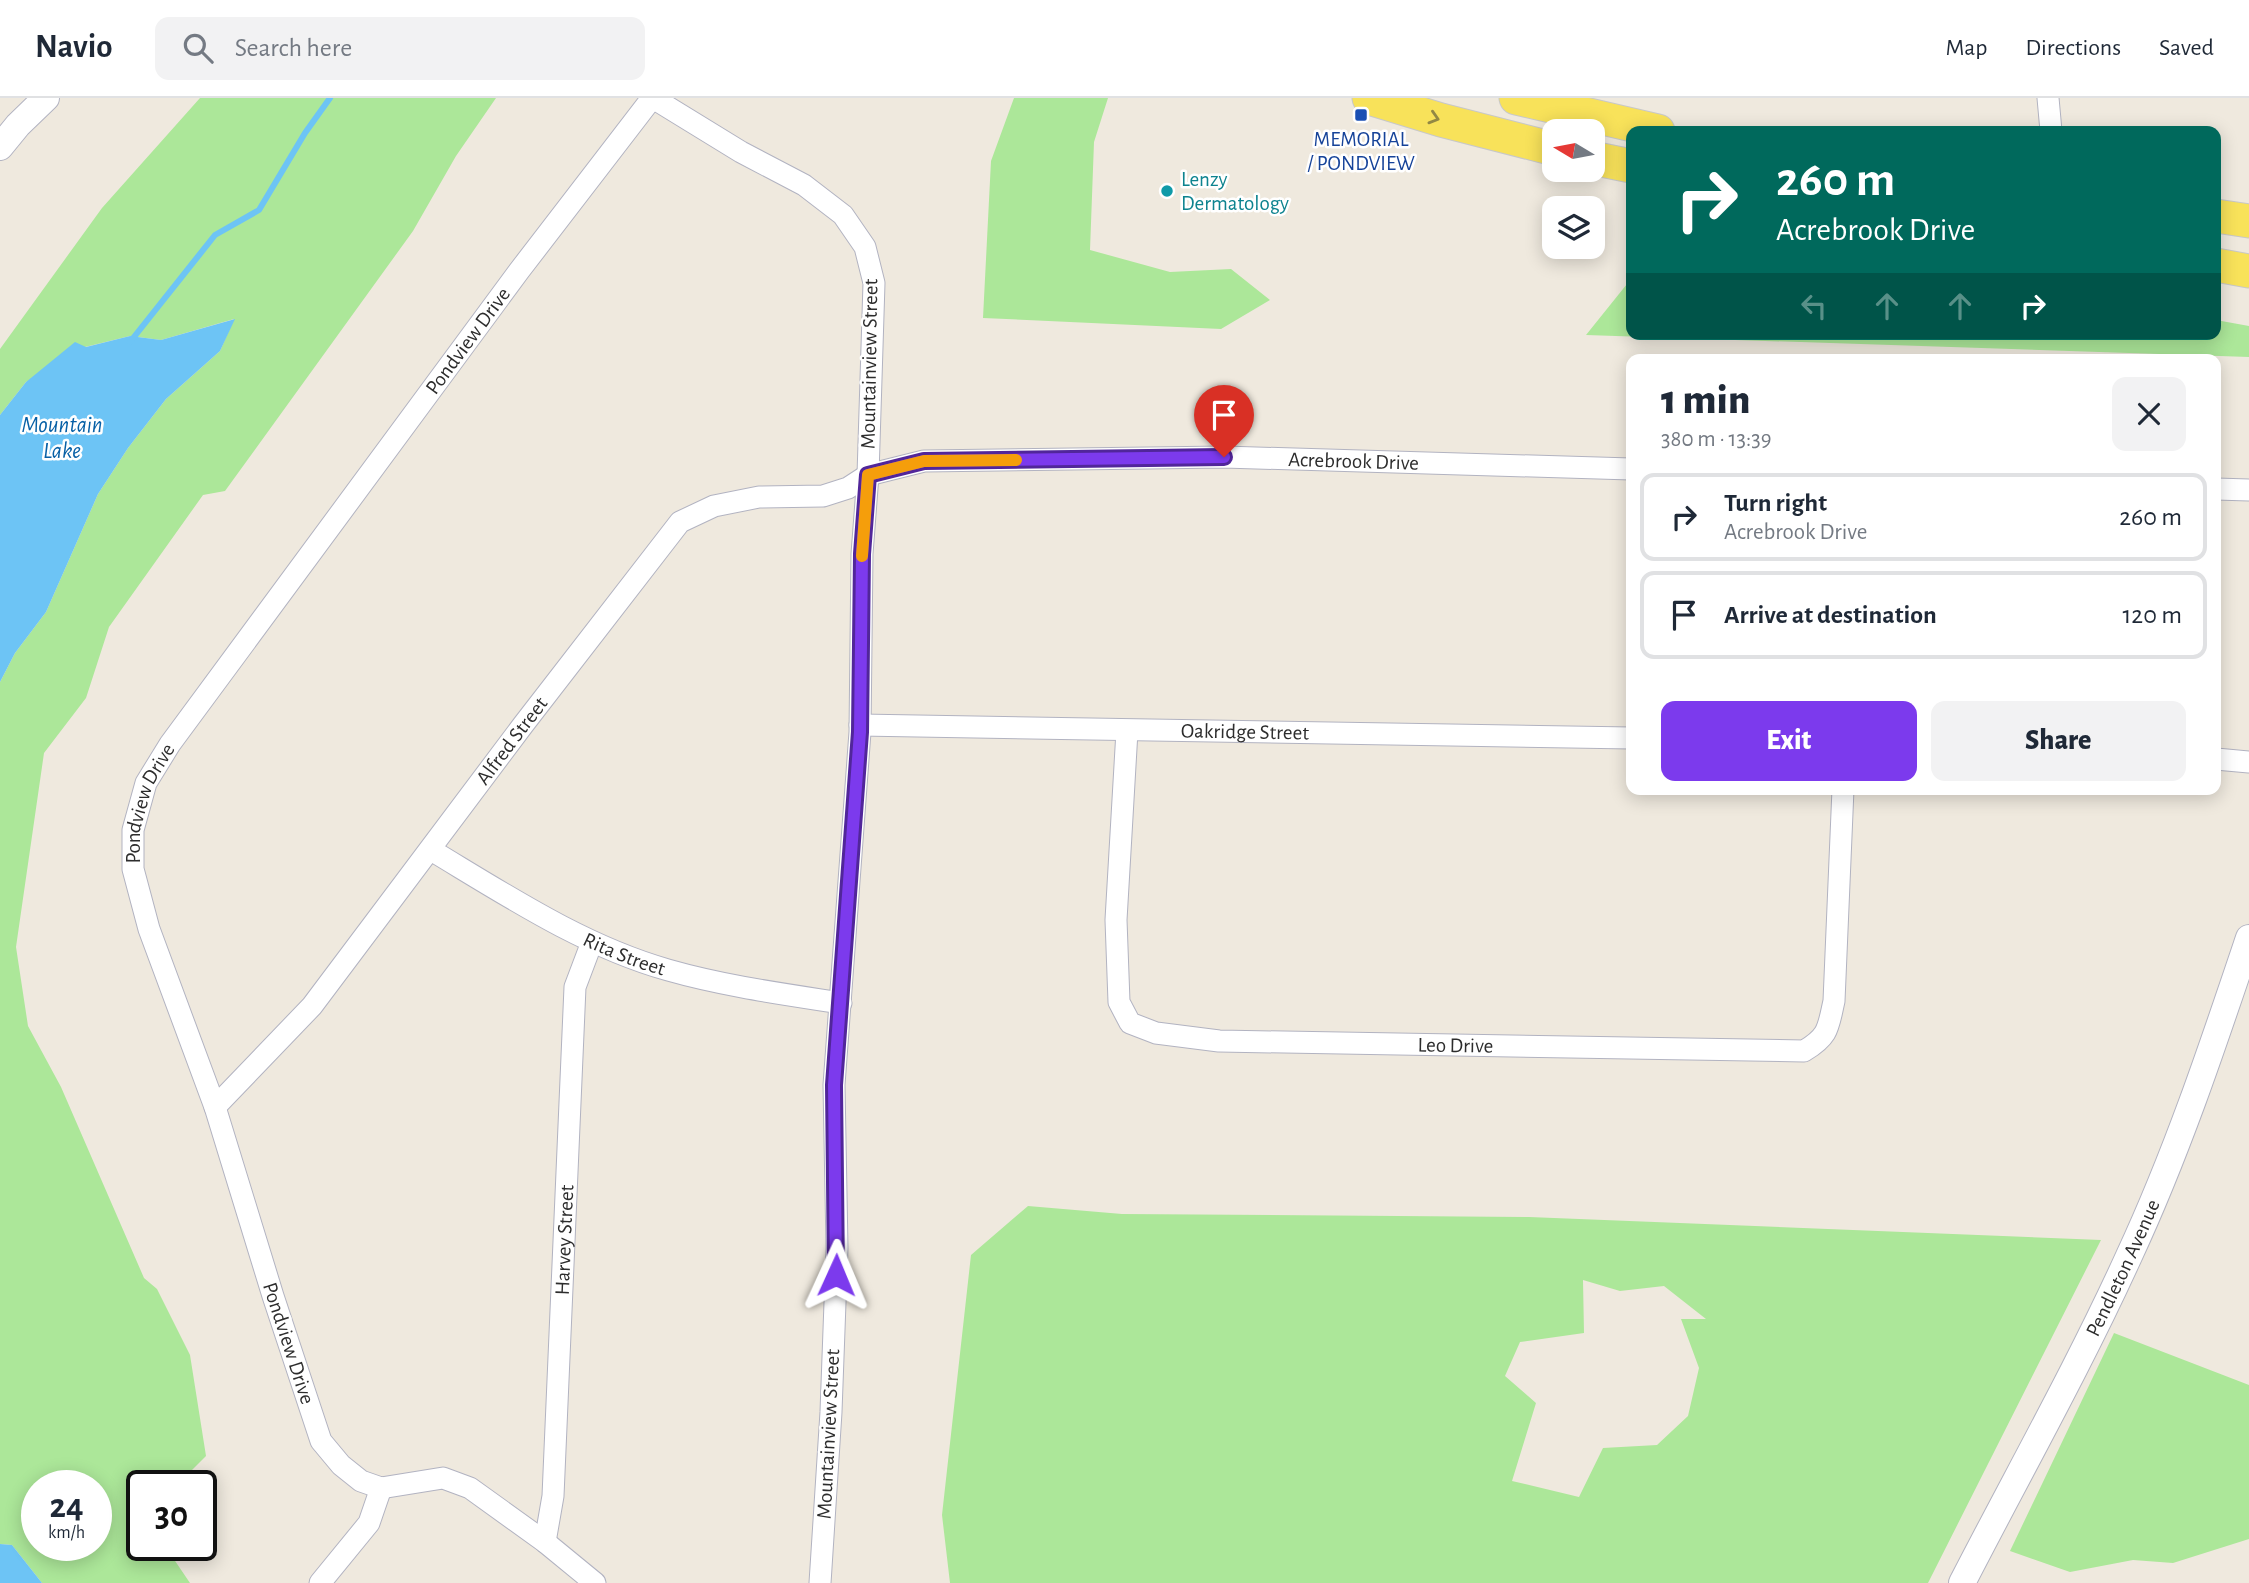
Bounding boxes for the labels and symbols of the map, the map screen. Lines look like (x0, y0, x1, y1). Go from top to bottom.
marker: MEMORIAL / PONDVIEW (1353, 107, 1369, 123)
one-way arrow (1428, 110, 1440, 125)
north arrow (1542, 119, 1605, 182)
place label: MEMORIAL / PONDVIEW (1307, 129, 1415, 174)
place label: Lenzy Dermatology (1181, 169, 1289, 214)
marker: Lenzy Dermatology (1159, 183, 1175, 199)
street label: Mountainview Street (858, 278, 881, 449)
street label: Pondview Drive (422, 284, 514, 398)
pin (1194, 385, 1254, 457)
water label: Mountain Lake (21, 414, 103, 463)
street label: Acrebrook Drive (1288, 449, 1419, 474)
street label: Alfred Street (472, 693, 552, 789)
street label: Oakridge Street (1181, 720, 1310, 744)
street label: Pondview Drive (123, 740, 179, 864)
street label: Rita Street (580, 929, 668, 980)
street label: Leo Drive (1418, 1034, 1494, 1057)
street label: Harvey Street (552, 1184, 577, 1296)
street label: Pendleton Avenue (2082, 1196, 2164, 1340)
position arrow (799, 1238, 873, 1312)
street label: Pondview Drive (259, 1280, 318, 1407)
street label: Mountainview Street (814, 1348, 843, 1520)
speed limit sign: 30 (126, 1470, 217, 1561)

